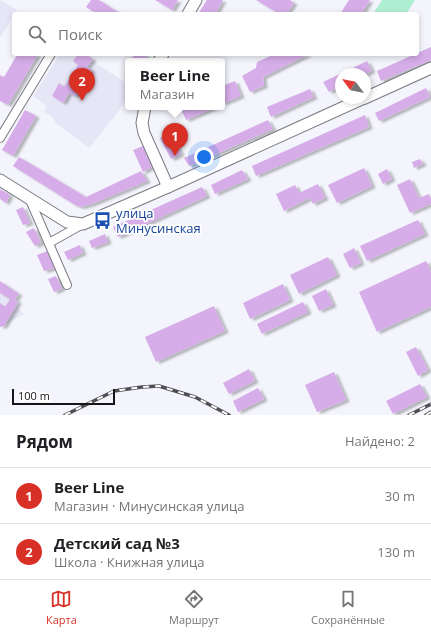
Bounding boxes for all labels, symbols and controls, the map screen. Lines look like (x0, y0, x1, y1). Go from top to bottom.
search box (12, 12, 419, 56)
icon: search (26, 23, 48, 45)
text: Поиск (58, 24, 102, 44)
popup (125, 58, 225, 110)
text: Beer Line (140, 65, 210, 85)
pin: 2 (69, 68, 95, 101)
north arrow (335, 68, 371, 104)
text: Магазин (140, 85, 194, 103)
pin: 1 (162, 123, 188, 156)
your location (194, 147, 214, 167)
place label: улица Минусинская (116, 204, 201, 237)
bus stop icon: улица Минусинская (93, 210, 113, 230)
scale bar (12, 387, 115, 406)
text: 100 m (18, 388, 50, 403)
text: Рядом (16, 430, 73, 453)
text: Найдено: 2 (345, 432, 415, 450)
text: Beer Line (54, 477, 124, 497)
text: 1 (25, 487, 33, 505)
text: 30 m (385, 487, 415, 505)
text: Магазин · Минусинская улица (54, 497, 244, 515)
text: Детский сад №3 (54, 533, 180, 553)
text: 2 (25, 543, 33, 561)
text: 130 m (377, 543, 415, 561)
text: Школа · Книжная улица (54, 553, 204, 571)
tab: Карта (46, 588, 77, 627)
tab: Маршрут (169, 588, 219, 627)
tab: Сохранённые (311, 588, 385, 627)

